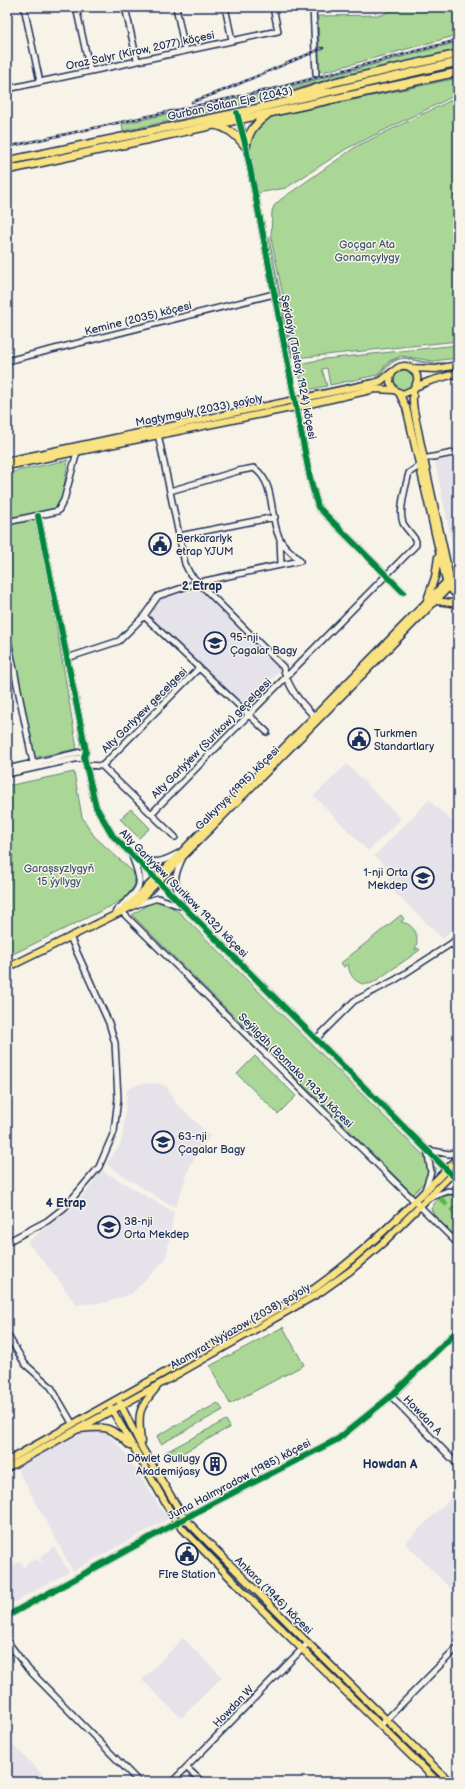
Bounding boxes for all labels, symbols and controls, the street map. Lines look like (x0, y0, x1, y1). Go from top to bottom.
street label: Oraz Salyr (Kirow, 2077) köçesi (65, 28, 216, 73)
street label: Gurban Soltan Eje (2043) (166, 84, 294, 123)
park label: Goçgar Ata Gonamçylygy (334, 238, 400, 264)
street label: Şeýdaýy (Tolstoý, 1924) köçesi (278, 294, 319, 440)
street label: Kemine (2035) köçesi (83, 299, 193, 338)
street label: Magtymguly (2033) şaýoly (134, 392, 264, 429)
public building icon: Berkararlyk etrap YJUM (147, 531, 173, 557)
place label: Berkararlyk etrap YJUM (176, 532, 234, 558)
district label: 2 Etrap (182, 579, 222, 594)
school or university icon: 95-nji Çagalar Bagy (202, 630, 228, 656)
place label: 95-nji Çagalar Bagy (230, 631, 297, 657)
street label: Alty Garlyyew gecelgesi (99, 665, 190, 756)
street label: Alty Garlyýew (Surikow) geçelgesi (149, 676, 274, 801)
public building icon: Turkmen Standartlary (346, 726, 372, 752)
place label: Turkmen Standartlary (374, 727, 434, 753)
street label: Galkynyş (1995) köçesi (193, 744, 282, 833)
street label: Alty Garlyýew (Surikow, 1932) köçesi (117, 827, 250, 960)
park label: Garaşsyzlygyň 15 ýyllygy (24, 862, 94, 888)
school or university icon: 1-nji Orta Mekdep (410, 865, 436, 891)
place label: 1-nji Orta Mekdep (364, 866, 408, 892)
street label: Seýilgäh (Bomako, 1934) köçesi (236, 1010, 356, 1130)
school or university icon: 63-nji Çagalar Bagy (150, 1129, 176, 1155)
place label: 63-nji Çagalar Bagy (178, 1130, 245, 1156)
district label: 4 Etrap (46, 1196, 86, 1211)
school or university icon: 38-nji Orta Mekdep (96, 1214, 122, 1240)
place label: 38-nji Orta Mekdep (124, 1215, 189, 1241)
street label: Atamyrat Nyýazow (2038) şaýoly (168, 1281, 313, 1372)
street label: Howdan A (401, 1393, 445, 1438)
street label: Juma Halmyradow (1985) köçesi (166, 1436, 313, 1523)
building icon: Döwlet Gullugy Akademiýasy (202, 1451, 228, 1477)
place label: Döwlet Gullugy Akademiýasy (127, 1452, 200, 1478)
district label: Howdan A (363, 1457, 418, 1472)
public building icon: FIre Station (174, 1541, 200, 1567)
street label: Ankara (1946) köçesi (232, 1554, 315, 1637)
place label: FIre Station (158, 1568, 216, 1581)
street label: Howdan W (210, 1683, 256, 1730)

